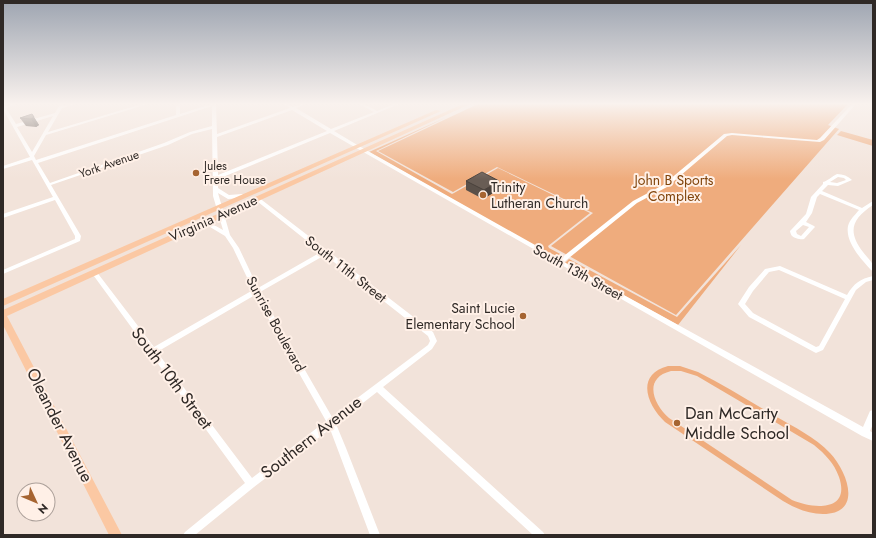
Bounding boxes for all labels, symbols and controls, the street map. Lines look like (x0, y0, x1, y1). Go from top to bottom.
street label: York Avenue (77, 145, 141, 183)
place label: Jules Frere House (202, 157, 266, 189)
marker: Jules Frere House (191, 168, 201, 178)
park label: John B Sports Complex (632, 170, 714, 206)
place label: Trinity Lutheran Church (491, 177, 588, 213)
street label: Virginia Avenue (166, 190, 260, 246)
marker: Trinity Lutheran Church (478, 190, 488, 200)
street label: South 11th Street (301, 231, 391, 308)
street label: South 13th Street (529, 239, 627, 305)
street label: Sunrise Boulevard (241, 273, 311, 375)
place label: Saint Lucie Elementary School (405, 298, 515, 334)
marker: Saint Lucie Elementary School (518, 311, 528, 321)
street label: South 10th Street (126, 322, 218, 434)
street label: Oleander Avenue (21, 364, 99, 487)
street label: Southern Avenue (256, 390, 367, 484)
place label: Dan McCarty Middle School (685, 401, 789, 445)
marker: Dan McCarty Middle School (672, 418, 682, 428)
north arrow (16, 482, 56, 522)
text: N (34, 500, 52, 518)

